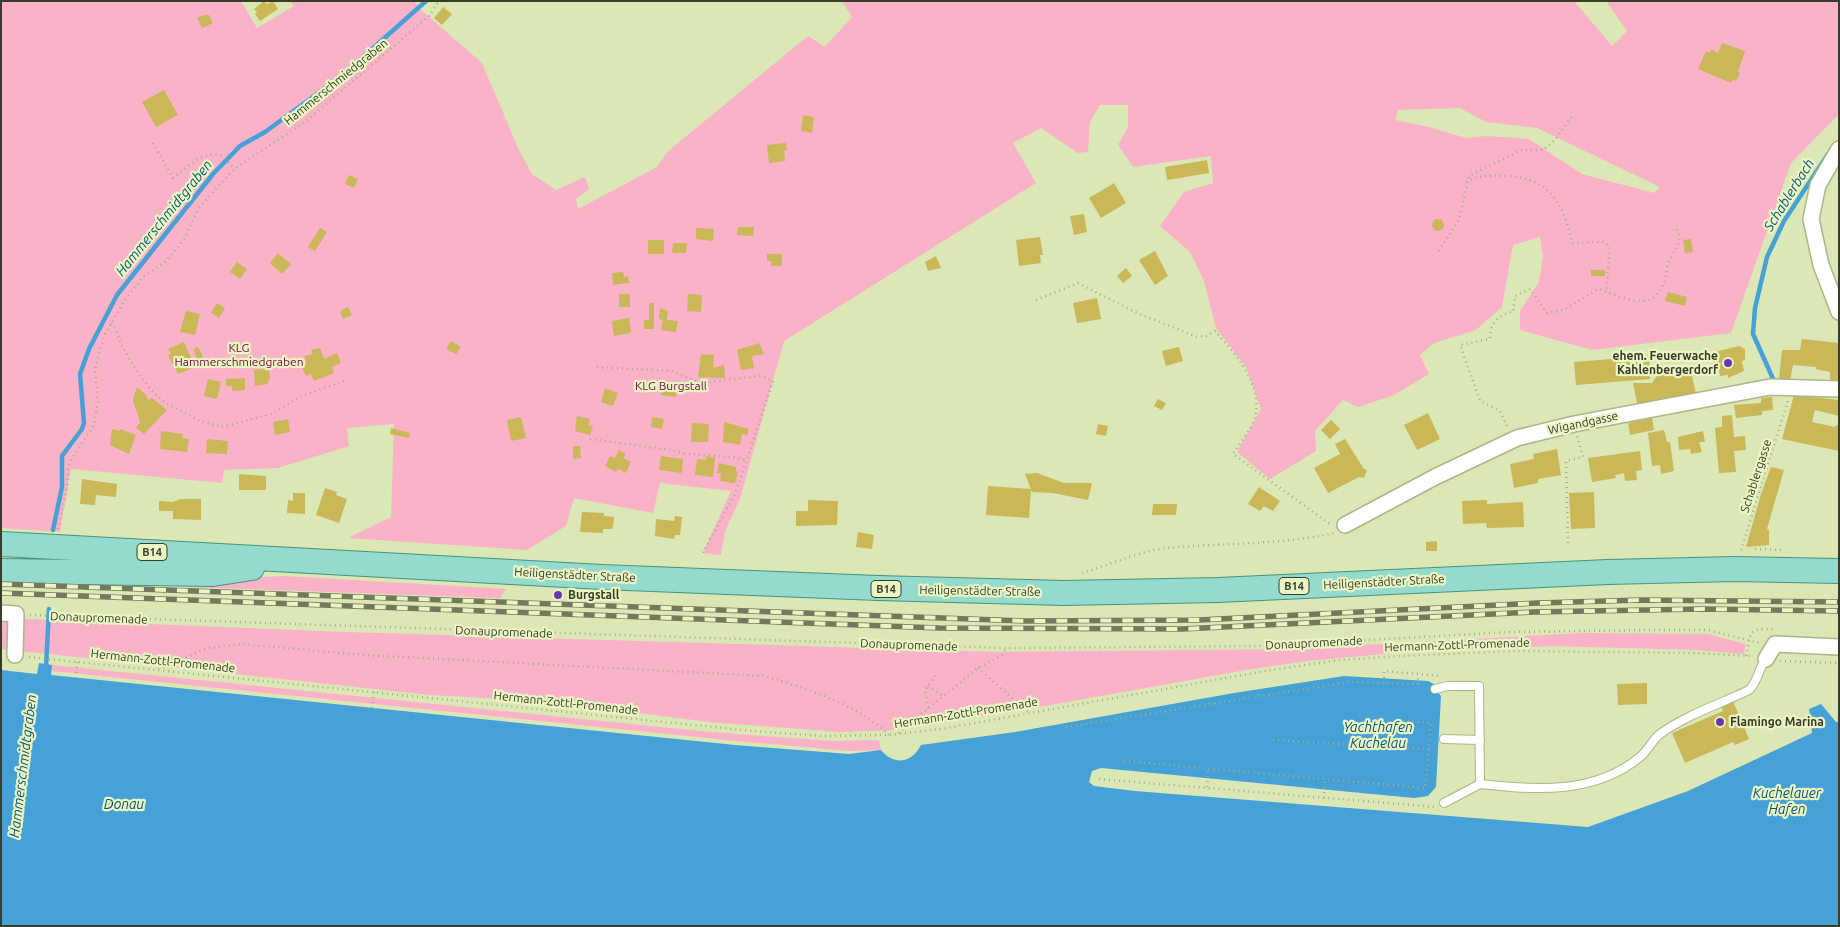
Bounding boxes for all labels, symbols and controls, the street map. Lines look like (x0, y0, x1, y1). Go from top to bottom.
street label: Hammerschmiedgraben (281, 36, 391, 128)
water label: Schablerbach (1760, 156, 1818, 234)
water label: Hammerschmidtgraben (112, 157, 216, 279)
park label: KLG Hammerschmiedgraben (174, 341, 304, 369)
place label: ehem. Feuerwache Kahlenbergerdorf (1613, 349, 1718, 377)
marker: ehem. Feuerwache Kahlenbergerdorf (1722, 357, 1734, 369)
park label: KLG Burgstall (635, 379, 707, 393)
street label: Wigandgasse (1547, 409, 1619, 437)
street label: Schablergasse (1737, 437, 1775, 515)
road number: B14 (137, 544, 167, 560)
street label: Heiligenstädter Straße (514, 565, 636, 585)
street label: Heiligenstädter Straße (1323, 572, 1445, 592)
road number: B14 (1279, 578, 1309, 594)
road number: B14 (871, 580, 901, 598)
street label: Heiligenstädter Straße (919, 583, 1041, 599)
place label: Burgstall (568, 588, 619, 602)
marker: Burgstall (552, 589, 564, 601)
street label: Donaupromenade (50, 609, 148, 627)
street label: Donaupromenade (455, 623, 553, 641)
street label: Donaupromenade (1265, 633, 1363, 653)
street label: Hermann-Zottl-Promenade (1384, 635, 1530, 655)
street label: Donaupromenade (860, 636, 958, 654)
street label: Hermann-Zottl-Promenade (90, 646, 236, 676)
street label: Hermann-Zottl-Promenade (493, 688, 639, 718)
water label: Hammerschmidtgraben (6, 693, 40, 839)
street label: Hermann-Zottl-Promenade (893, 695, 1039, 731)
place label: Flamingo Marina (1730, 715, 1824, 729)
marker: Flamingo Marina (1714, 716, 1726, 728)
water label: Yachthafen Kuchelau (1343, 719, 1413, 752)
water label: Kuchelauer Hafen (1753, 785, 1821, 818)
water label: Donau (104, 796, 144, 812)

